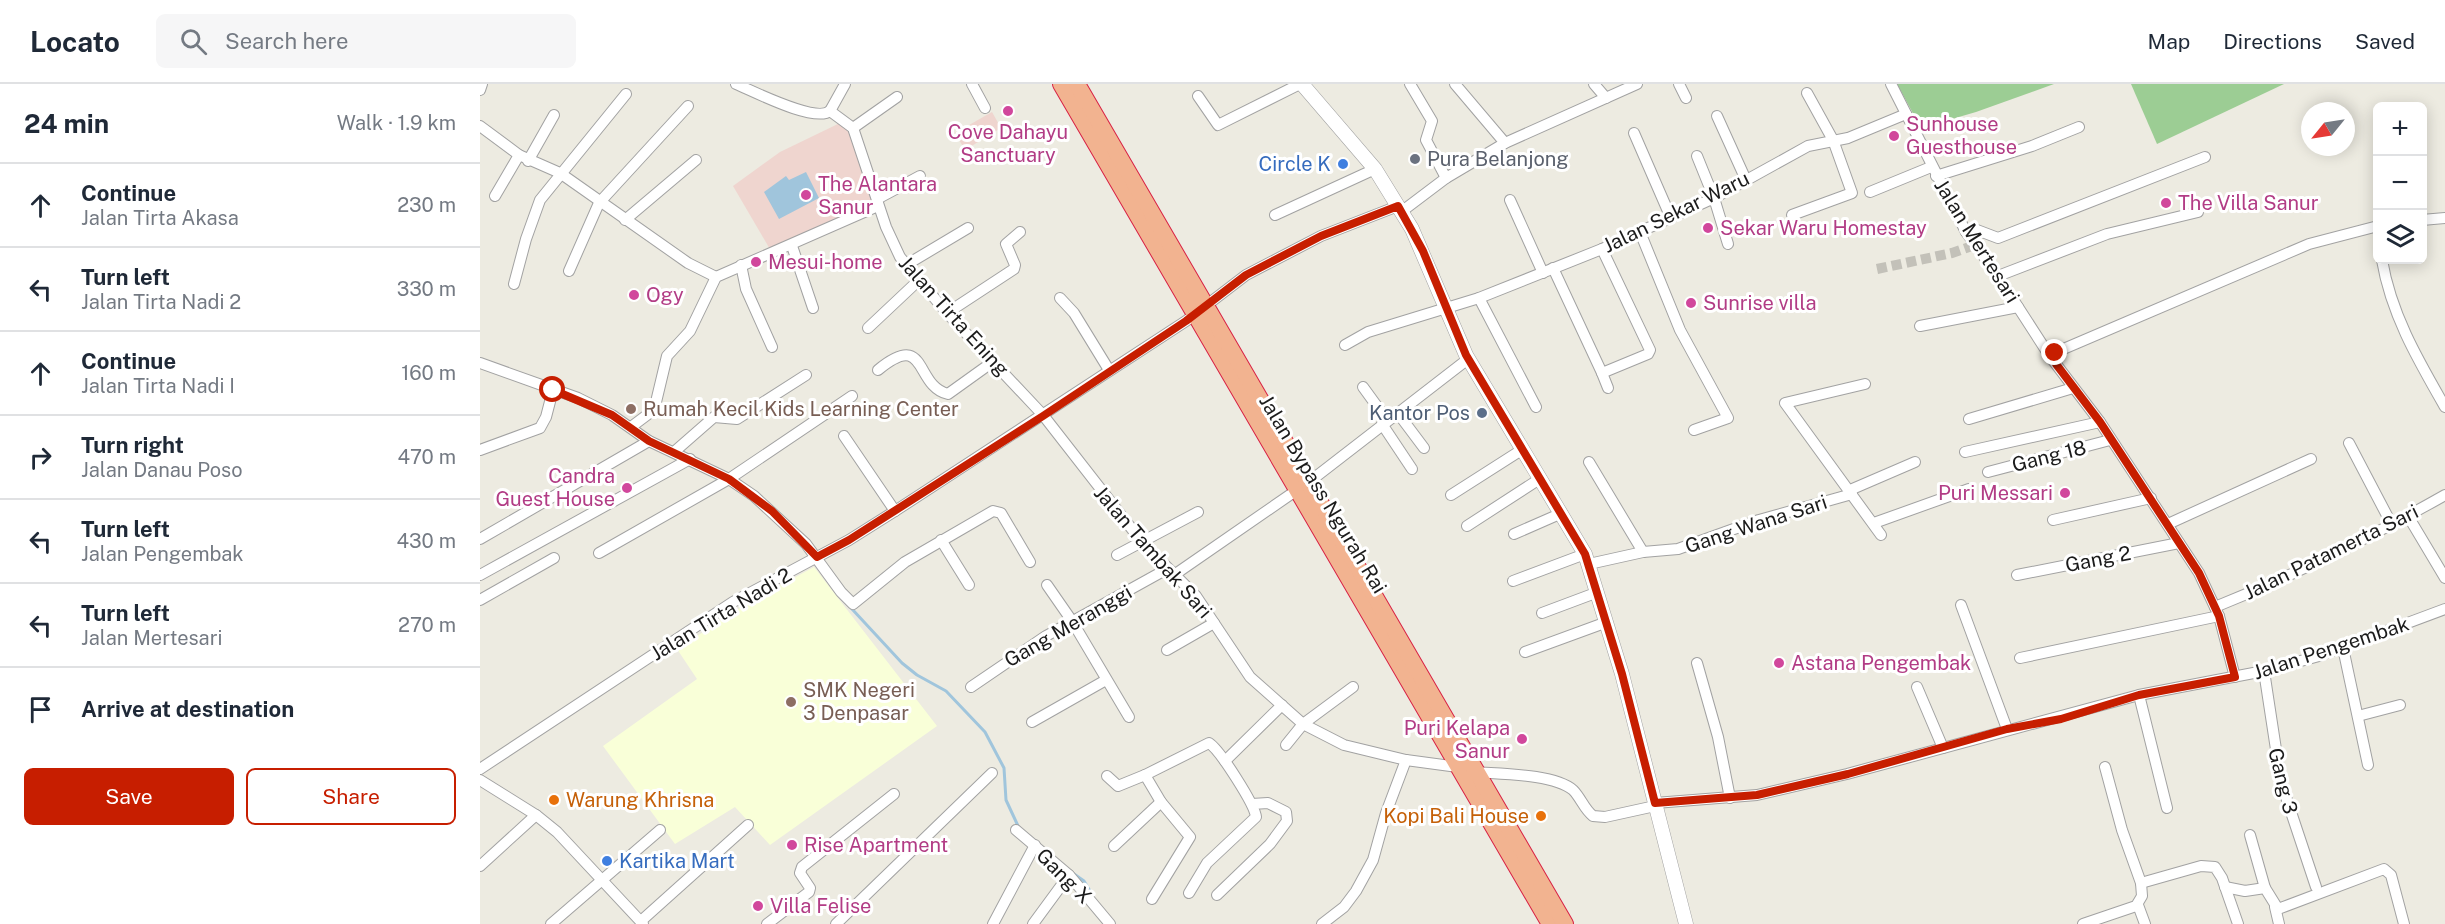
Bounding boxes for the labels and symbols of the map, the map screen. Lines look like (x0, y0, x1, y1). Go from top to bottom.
north arrow (2301, 102, 2355, 156)
marker: Cove Dahayu Sanctuary (1001, 104, 1015, 118)
place label: Sunhouse Guesthouse (1906, 112, 2017, 159)
place label: Cove Dahayu Sanctuary (948, 120, 1068, 167)
marker: Sunhouse Guesthouse (1887, 129, 1901, 143)
place label: Pura Belanjong (1427, 147, 1569, 171)
place label: Circle K (1258, 152, 1331, 176)
marker: Pura Belanjong (1408, 152, 1422, 166)
marker: Circle K (1336, 157, 1350, 171)
street label: Jalan Sekar Waru (1599, 166, 1753, 258)
place label: The Alantara Sanur (818, 172, 937, 219)
street label: Jalan Mertesari (1929, 175, 2025, 307)
marker: The Alantara Sanur (799, 188, 813, 202)
place label: The Villa Sanur (2178, 191, 2319, 215)
marker: The Villa Sanur (2159, 196, 2173, 210)
place label: Sekar Waru Homestay (1720, 216, 1927, 240)
marker: Sekar Waru Homestay (1701, 221, 1715, 235)
place label: Mesui-home (768, 250, 883, 274)
street label: Jalan Tirta Ening (894, 251, 1014, 381)
marker: Mesui-home (749, 255, 763, 269)
place label: Ogy (646, 283, 684, 307)
marker: Ogy (627, 288, 641, 302)
place label: Sunrise villa (1703, 291, 1816, 315)
marker: Sunrise villa (1684, 296, 1698, 310)
route end (2041, 339, 2067, 365)
route start (539, 376, 565, 402)
street label: Jalan Bypass Ngurah Rai (1254, 390, 1392, 598)
place label: Rumah Kecil Kids Learning Center (643, 397, 959, 421)
place label: Kantor Pos (1369, 401, 1470, 425)
marker: Rumah Kecil Kids Learning Center (624, 402, 638, 416)
marker: Kantor Pos (1475, 406, 1489, 420)
street label: Gang 18 (2009, 435, 2089, 477)
place label: Candra Guest House (495, 464, 615, 511)
marker: Candra Guest House (620, 481, 634, 495)
street label: Jalan Tambak Sari (1089, 481, 1217, 623)
place label: Puri Messari (1938, 481, 2053, 505)
marker: Puri Messari (2058, 486, 2072, 500)
street label: Gang Wana Sari (1682, 490, 1830, 558)
street label: Jalan Patamerta Sari (2240, 499, 2422, 605)
street label: Gang 2 (2063, 541, 2133, 577)
street label: Jalan Tirta Nadi 2 (646, 562, 796, 666)
street label: Gang Meranggi (1000, 580, 1136, 672)
street label: Jalan Pengembak (2250, 611, 2412, 685)
place label: Astana Pengembak (1791, 651, 1971, 675)
marker: Astana Pengembak (1772, 656, 1786, 670)
place label: SMK Negeri 3 Denpasar (803, 678, 915, 725)
marker: SMK Negeri 3 Denpasar (784, 695, 798, 709)
place label: Puri Kelapa Sanur (1404, 716, 1510, 763)
marker: Puri Kelapa Sanur (1515, 732, 1529, 746)
street label: Gang 3 (2263, 746, 2303, 816)
place label: Warung Khrisna (566, 788, 714, 812)
marker: Warung Khrisna (547, 793, 561, 807)
place label: Kopi Bali House (1383, 804, 1529, 828)
marker: Kopi Bali House (1534, 809, 1548, 823)
place label: Rise Apartment (804, 833, 948, 857)
marker: Rise Apartment (785, 838, 799, 852)
street label: Gang X (1031, 843, 1097, 909)
place label: Kartika Mart (619, 849, 735, 873)
marker: Kartika Mart (600, 854, 614, 868)
place label: Villa Felise (770, 894, 871, 918)
marker: Villa Felise (751, 899, 765, 913)

